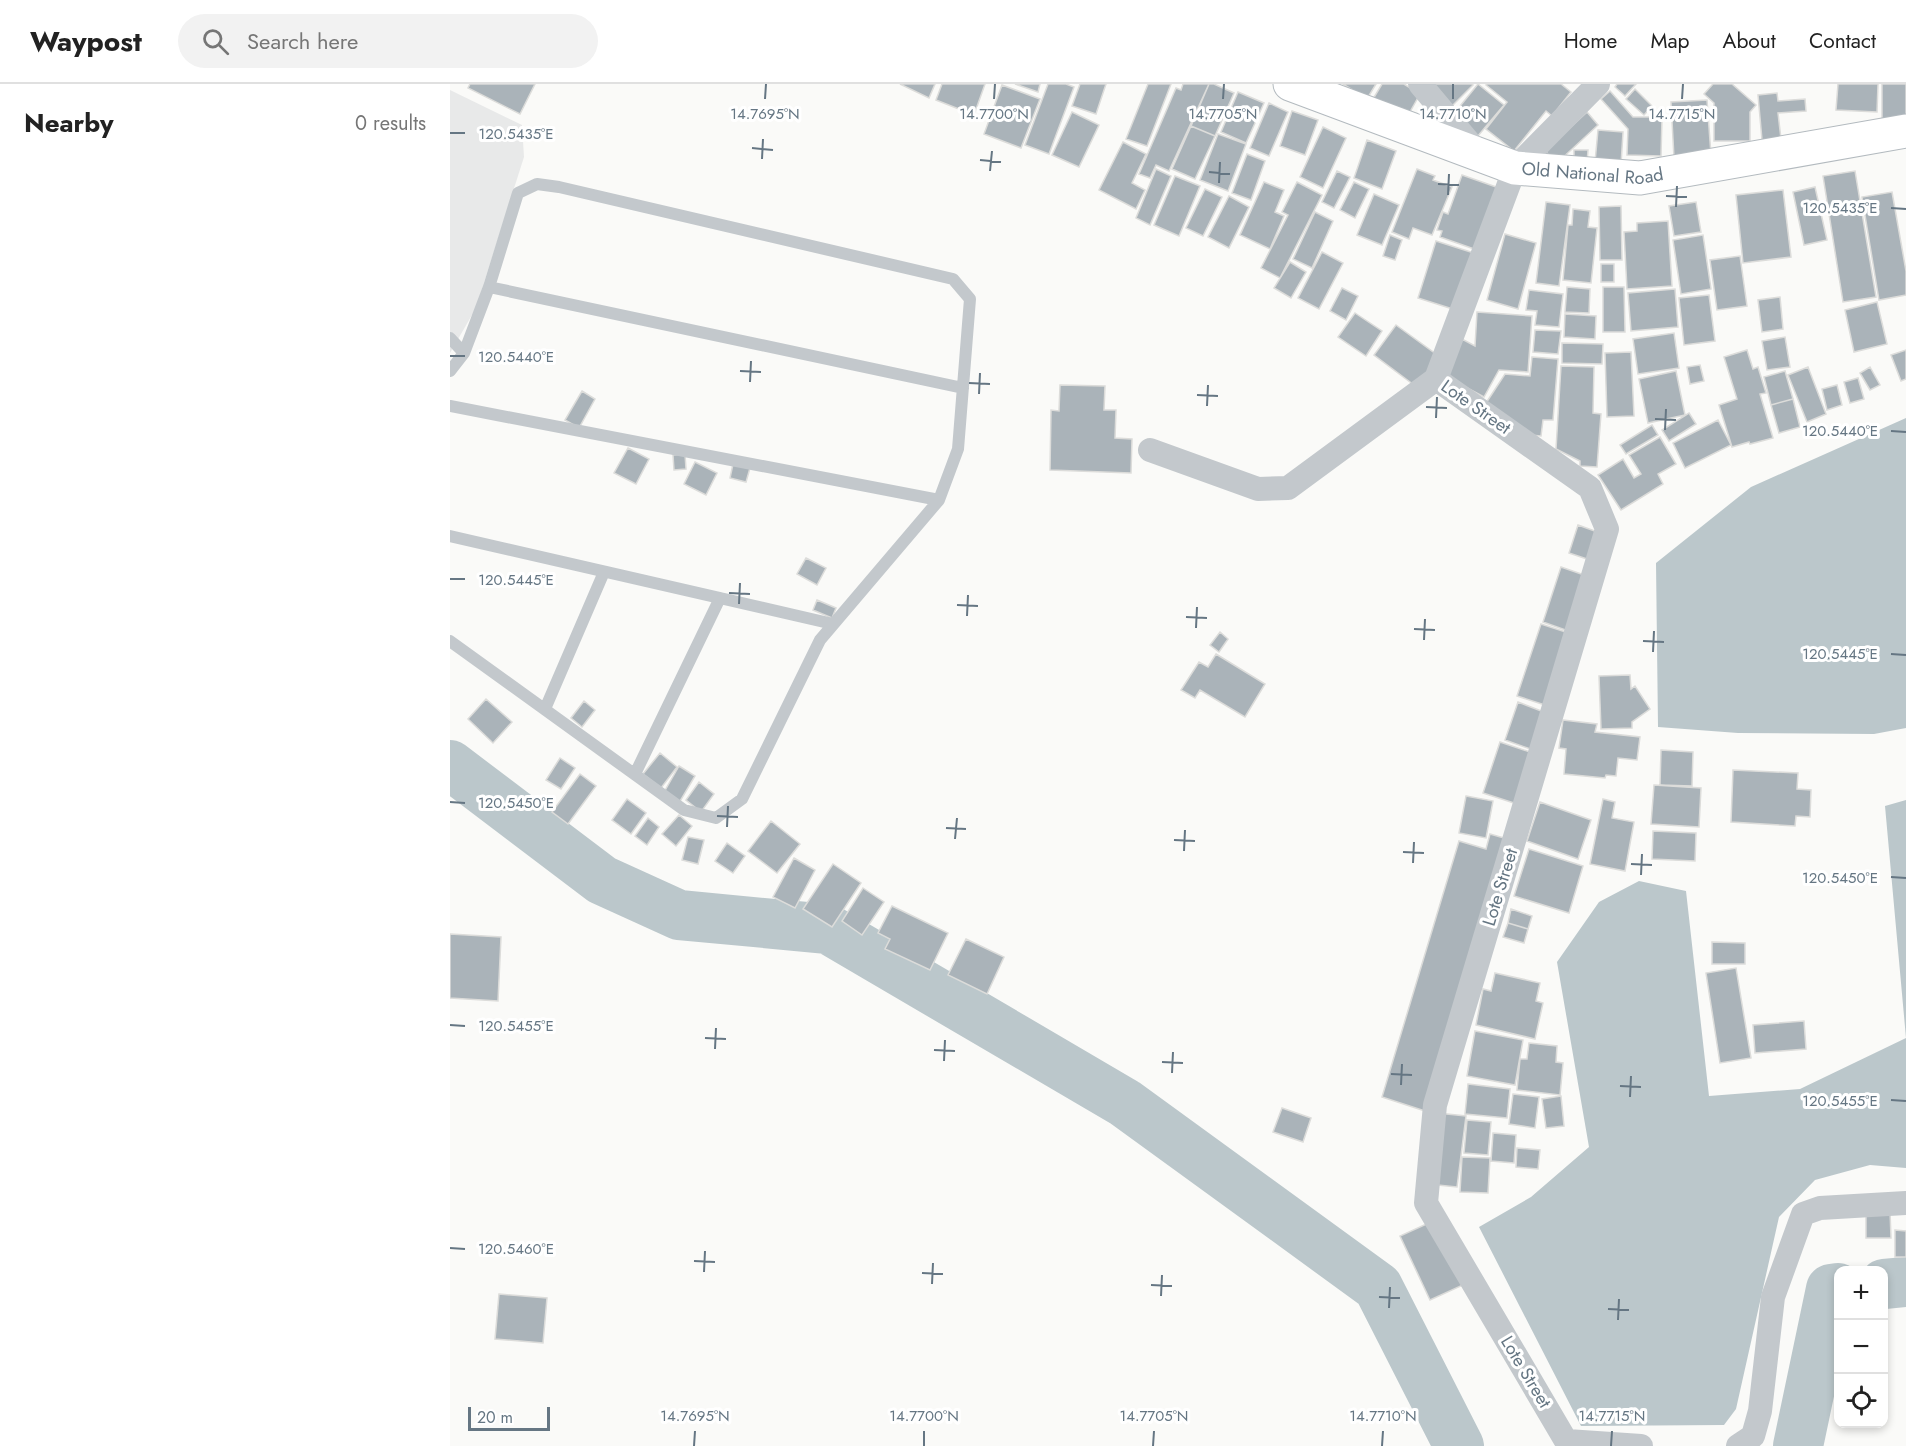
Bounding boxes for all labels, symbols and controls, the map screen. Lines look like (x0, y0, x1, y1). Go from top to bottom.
search box (178, 14, 598, 68)
text: Waypost (30, 21, 142, 62)
icon: search (199, 25, 232, 58)
text: Search here (247, 25, 358, 57)
text: Home (1564, 26, 1617, 56)
text: Map (1650, 26, 1690, 56)
text: About (1723, 26, 1776, 56)
text: Contact (1809, 26, 1876, 56)
text: 14.7695°N (730, 103, 800, 125)
text: 14.7700°N (959, 103, 1029, 125)
text: 14.7705°N (1188, 103, 1258, 125)
text: 14.7710°N (1419, 103, 1487, 125)
text: 14.7715°N (1649, 103, 1715, 125)
text: Nearby (24, 104, 113, 142)
text: 0 results (355, 109, 426, 138)
text: 120.5435°E (478, 123, 554, 145)
street label: Old National Road (1521, 156, 1665, 191)
text: 120.5435°E (1802, 197, 1878, 219)
text: 120.5440°E (478, 346, 554, 368)
street label: Lote Street (1436, 373, 1517, 441)
text: 120.5440°E (1802, 420, 1878, 442)
text: 120.5445°E (478, 569, 554, 591)
text: 120.5445°E (1802, 643, 1878, 665)
text: 120.5450°E (478, 792, 554, 814)
street label: Lote Street (1476, 844, 1524, 929)
text: 120.5450°E (1802, 867, 1878, 889)
text: 120.5455°E (478, 1015, 554, 1037)
text: 120.5455°E (1802, 1090, 1878, 1112)
text: 120.5460°E (478, 1238, 554, 1260)
map controls (1834, 1266, 1888, 1428)
button: + (1834, 1266, 1888, 1320)
button: − (1834, 1320, 1888, 1374)
street label: Lote Street (1494, 1331, 1558, 1414)
button: locate (1834, 1374, 1888, 1428)
scale bar (468, 1404, 550, 1432)
text: 14.7695°N (660, 1405, 730, 1427)
text: 14.7700°N (889, 1405, 959, 1427)
text: 14.7705°N (1119, 1405, 1189, 1427)
text: 14.7710°N (1349, 1405, 1417, 1427)
text: 14.7715°N (1579, 1405, 1645, 1427)
text: 20 m (477, 1406, 513, 1429)

